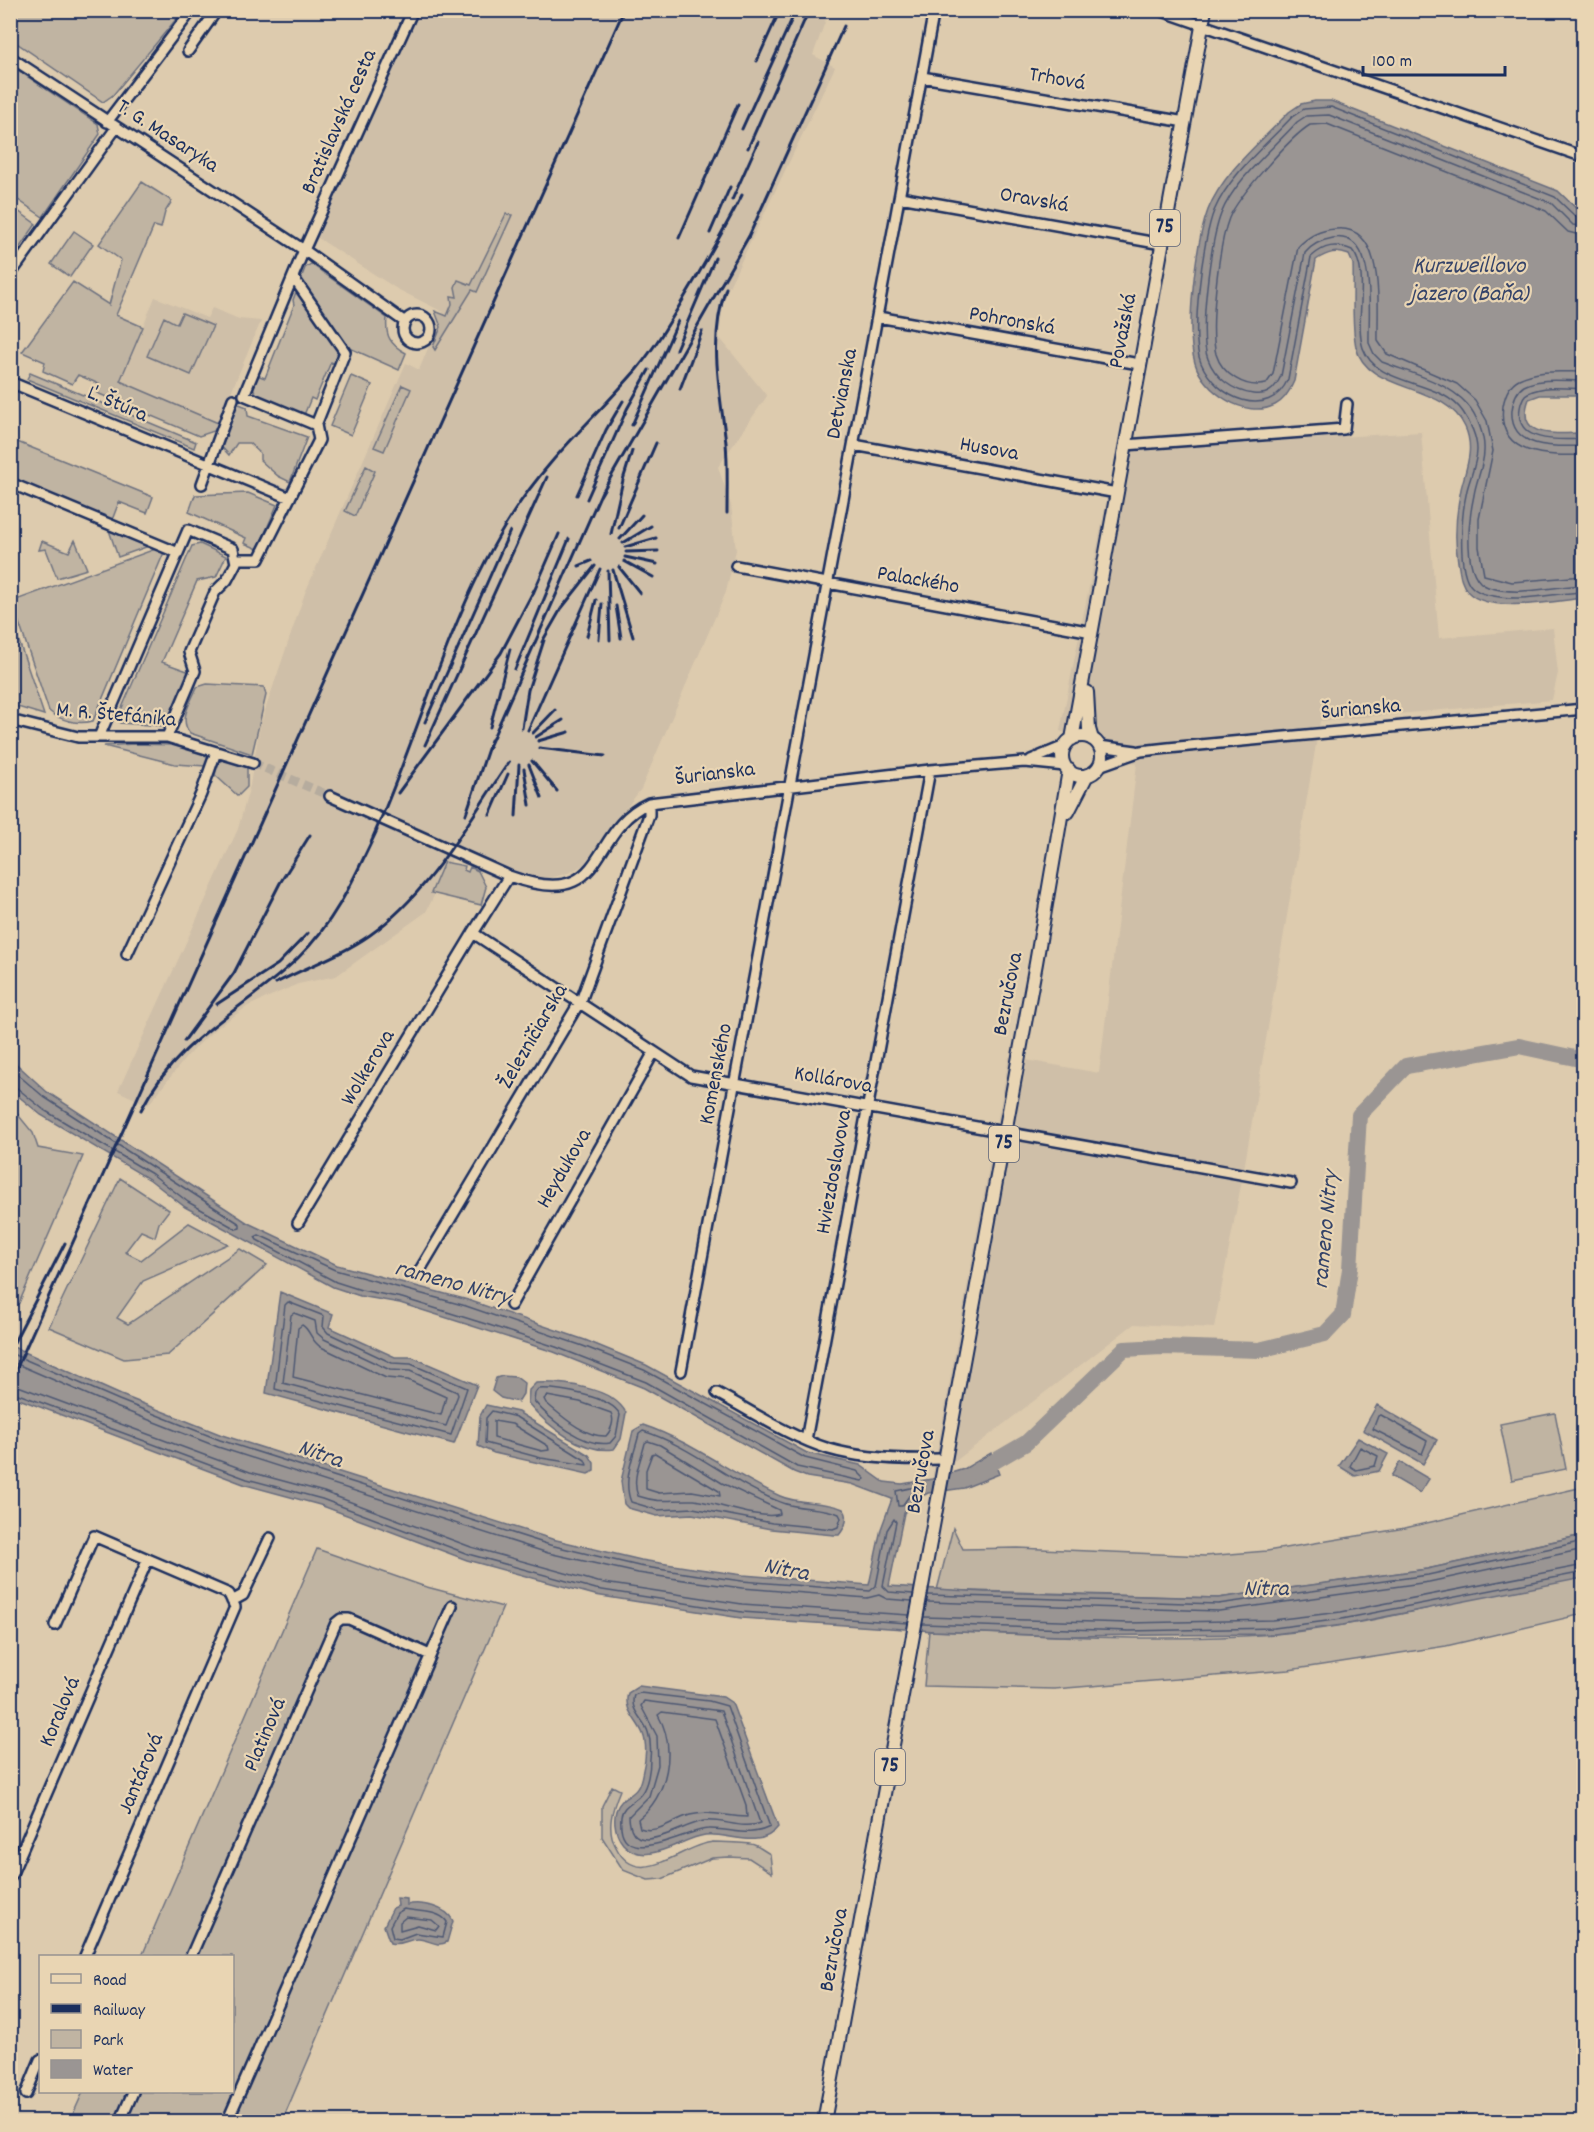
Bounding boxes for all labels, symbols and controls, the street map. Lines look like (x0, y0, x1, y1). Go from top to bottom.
scale bar (1363, 39, 1506, 77)
street label: Bratislavská cesta (294, 44, 386, 199)
text: 100 m (1372, 50, 1412, 75)
street label: Trhová (1026, 60, 1088, 100)
street label: T. G. Masaryka (110, 92, 225, 182)
street label: Oravská (997, 180, 1071, 222)
road number: 75 (1150, 210, 1180, 246)
water label: Kurzweillovo jazero (Baňa) (1406, 250, 1531, 312)
street label: Považská (1102, 291, 1146, 371)
street label: Pohronská (966, 299, 1058, 345)
street label: Detvianska (819, 345, 867, 442)
street label: Ľ. Štúra (82, 378, 153, 432)
street label: Husova (957, 430, 1022, 471)
street label: Palackého (874, 559, 962, 603)
street label: Šurianska (1320, 691, 1403, 729)
street label: M. R. Štefánika (55, 695, 178, 737)
street label: Šurianska (674, 755, 757, 795)
street label: Bezručova (986, 949, 1032, 1038)
street label: Železničiarska (491, 978, 577, 1095)
street label: Komenského (692, 1021, 742, 1127)
street label: Wolkerova (334, 1024, 404, 1112)
street label: Kollárova (791, 1059, 875, 1103)
street label: Hviezdoslavova (809, 1107, 861, 1237)
street label: Heydukova (530, 1123, 601, 1215)
road number: 75 (989, 1126, 1019, 1162)
water label: rameno Nitry (1305, 1166, 1349, 1290)
water label: rameno Nitry (391, 1252, 517, 1317)
street label: Bezručova (899, 1427, 945, 1516)
water label: Nitra (293, 1431, 349, 1479)
water label: Nitra (761, 1550, 813, 1592)
water label: Nitra (1243, 1573, 1290, 1607)
street label: Koralová (32, 1672, 90, 1752)
street label: Platinová (237, 1693, 295, 1777)
street label: Jantárová (111, 1728, 173, 1820)
road number: 75 (875, 1749, 905, 1785)
street label: Bezručova (812, 1905, 858, 1994)
legend (39, 1955, 234, 2093)
text: Road (93, 1969, 127, 1994)
text: Railway (93, 1999, 146, 2024)
text: Park (93, 2029, 124, 2054)
text: Water (93, 2059, 133, 2084)

